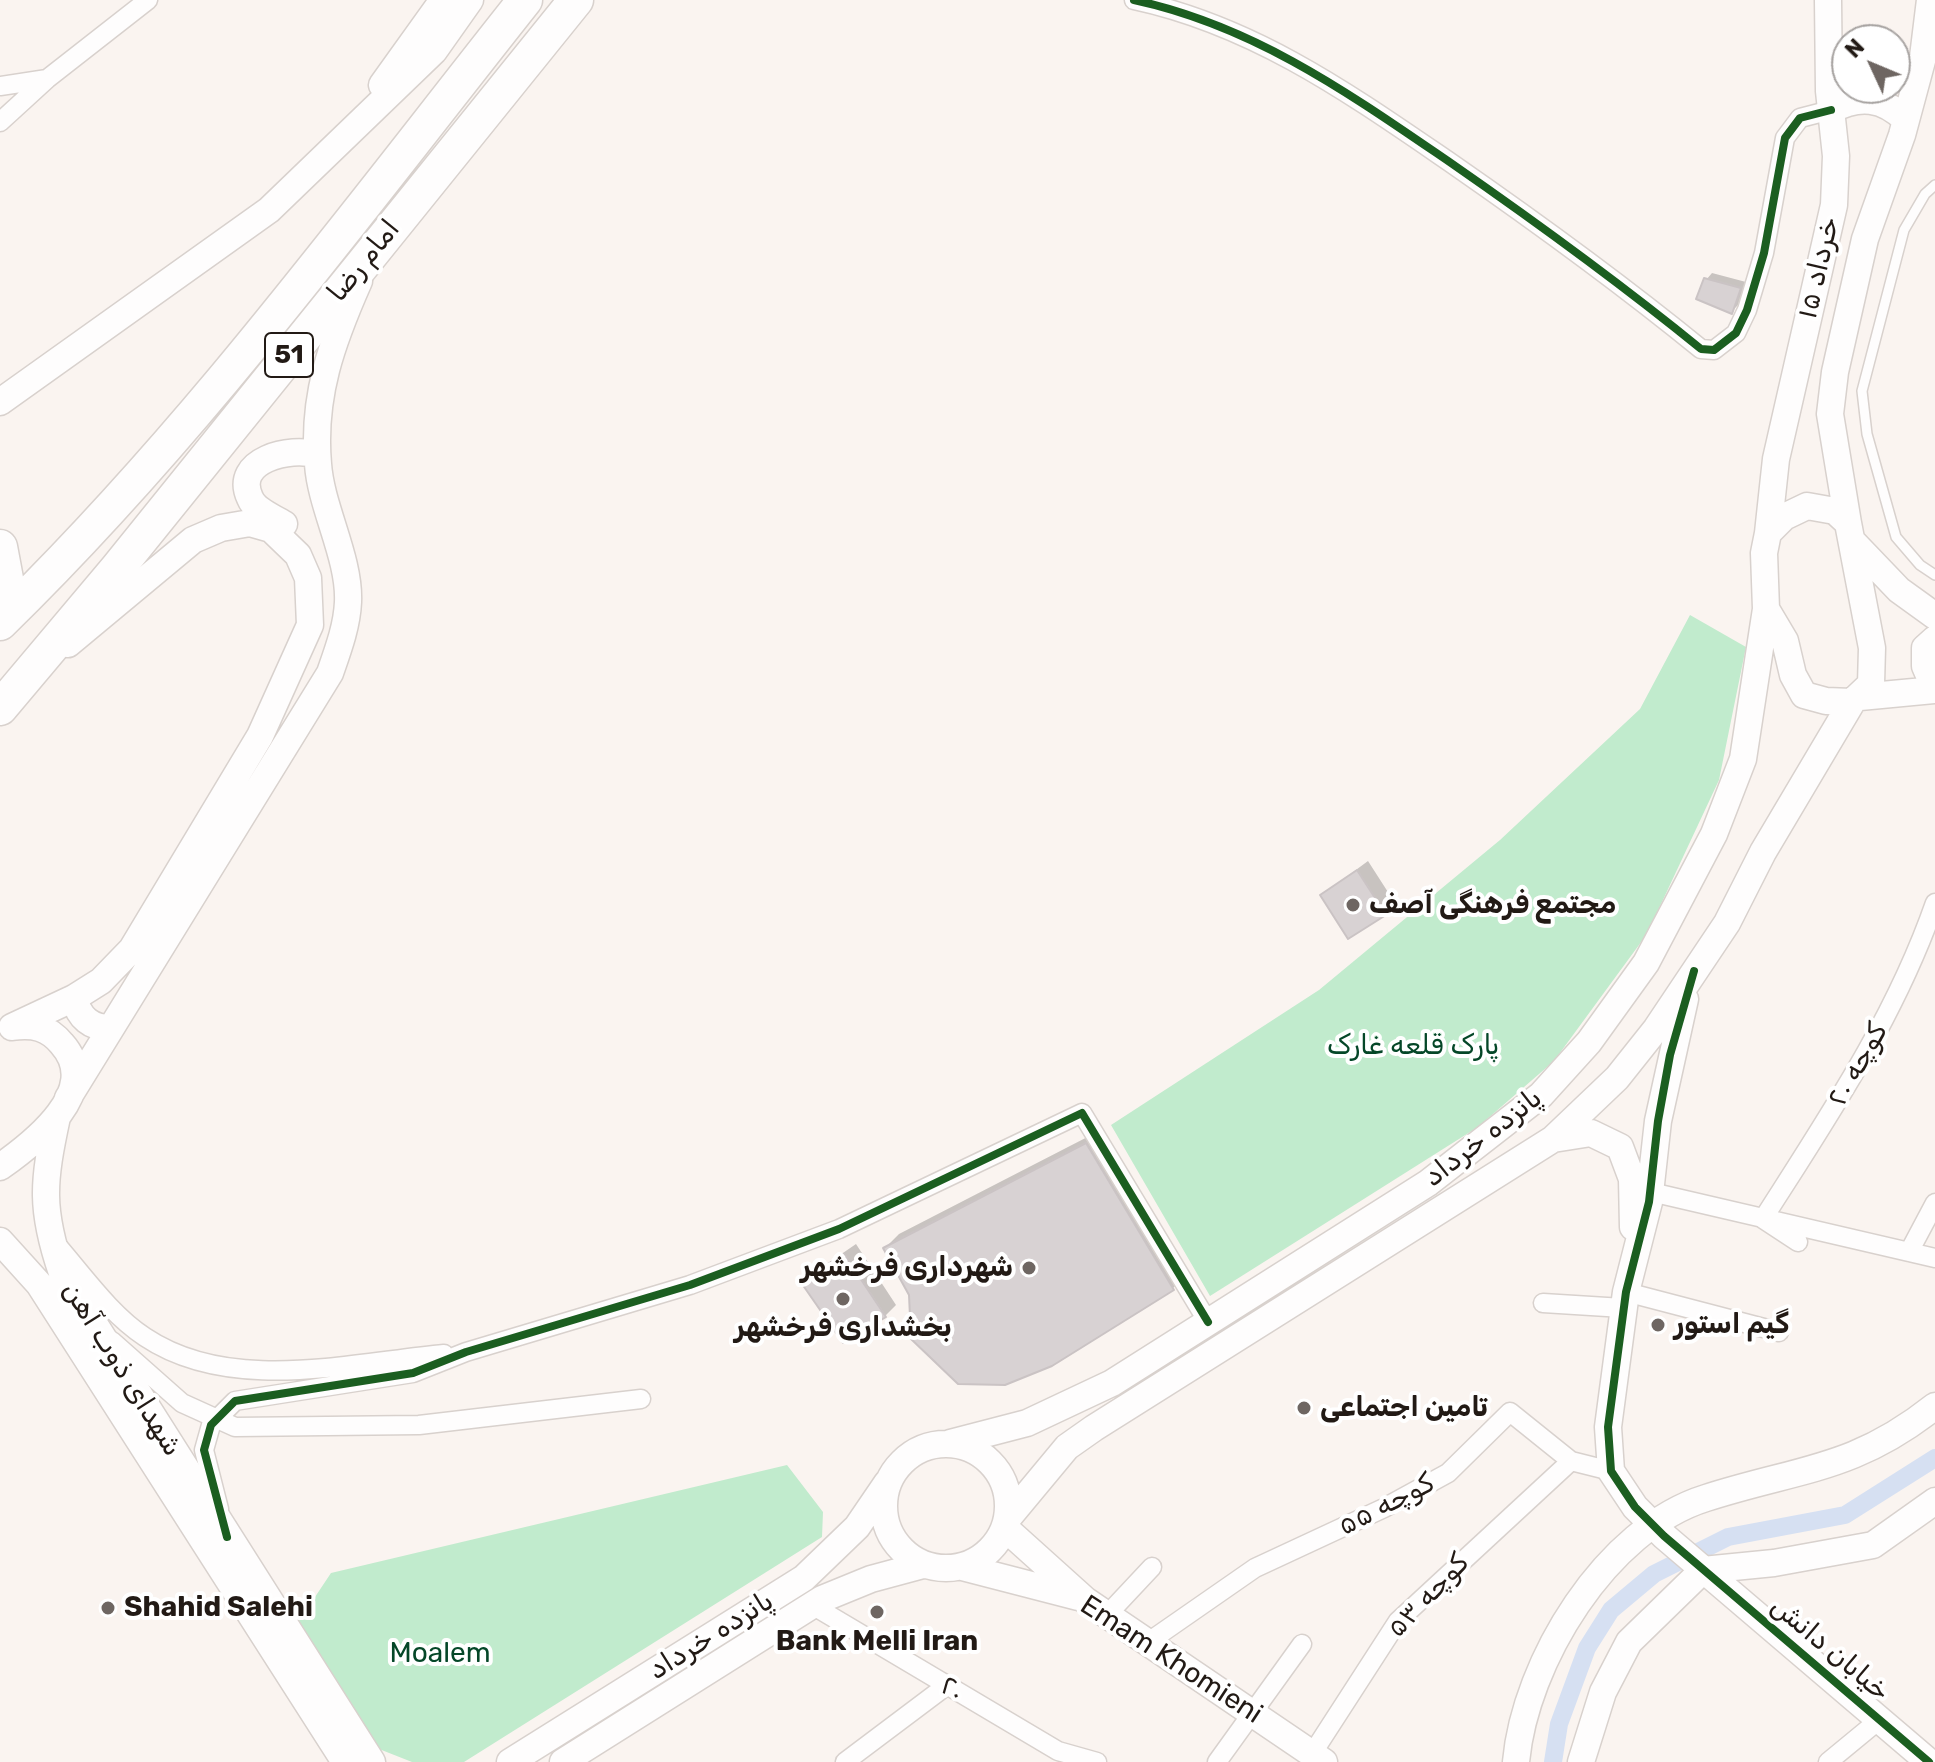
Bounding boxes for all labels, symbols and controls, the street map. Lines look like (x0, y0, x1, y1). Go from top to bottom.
north arrow (1831, 24, 1911, 104)
text: N (1840, 33, 1870, 63)
street label: امام رضا (321, 213, 407, 309)
street label: ۱۵ خرداد (1791, 214, 1847, 322)
road number: 51 (265, 333, 313, 377)
place label: مجتمع فرهنگی آصف (1369, 888, 1616, 922)
marker: مجتمع فرهنگی آصف (1344, 896, 1362, 914)
street label: کوچه ۲۰ (1821, 1017, 1895, 1113)
park label: پارک قلعه غارک (1327, 1029, 1499, 1063)
street label: پانزده خرداد (1417, 1081, 1549, 1195)
place label: شهرداری فرخشهر (801, 1251, 1013, 1285)
marker: شهرداری فرخشهر (1020, 1259, 1038, 1277)
street label: شهدای ذوب آهن (55, 1276, 189, 1462)
marker: بخشداری فرخشهر (834, 1290, 852, 1308)
place label: گیم استور (1674, 1308, 1789, 1342)
place label: بخشداری فرخشهر (734, 1311, 952, 1345)
marker: گیم استور (1649, 1316, 1667, 1334)
place label: تامین اجتماعی (1320, 1391, 1488, 1425)
marker: تامین اجتماعی (1295, 1399, 1313, 1417)
street label: کوچه ۵۵ (1332, 1467, 1440, 1543)
street label: کوچه ۵۳ (1380, 1547, 1476, 1645)
street label: پانزده خرداد (642, 1584, 780, 1688)
street label: Emam Khomieni (1074, 1589, 1268, 1731)
street label: خیابان دانش (1764, 1589, 1896, 1709)
place label: Shahid Salehi (124, 1591, 313, 1625)
marker: Shahid Salehi (99, 1599, 117, 1617)
marker: Bank Melli Iran (868, 1603, 886, 1621)
place label: Bank Melli Iran (776, 1625, 978, 1659)
park label: Moalem (389, 1637, 491, 1671)
street label: ۲۰ (934, 1669, 970, 1709)

